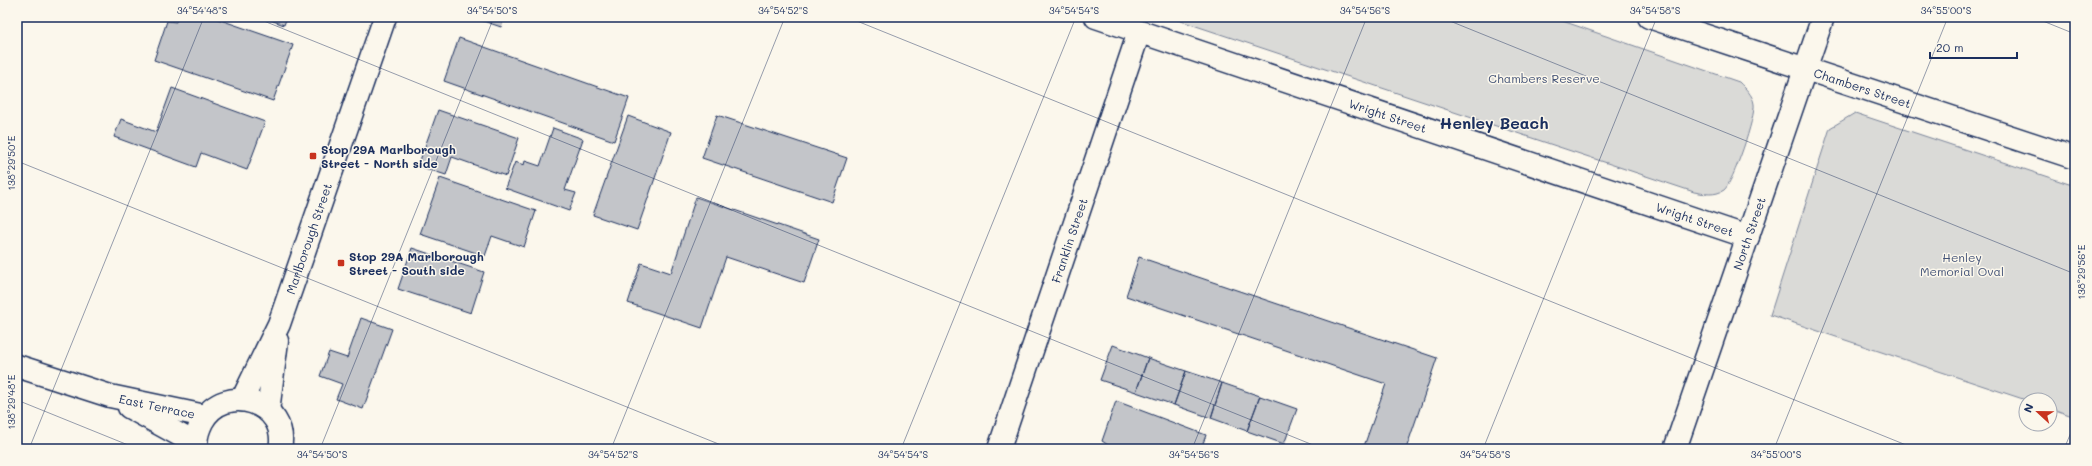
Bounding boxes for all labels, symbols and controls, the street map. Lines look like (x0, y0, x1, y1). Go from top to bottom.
text: 34°54'48"S (177, 3, 228, 17)
text: 34°54'50"S (467, 3, 518, 17)
text: 34°54'52"S (758, 3, 808, 17)
text: 34°54'54"S (1049, 3, 1100, 17)
text: 34°54'56"S (1340, 3, 1391, 17)
text: 34°54'58"S (1630, 3, 1681, 17)
text: 34°55'00"S (1921, 3, 1972, 17)
scale bar (1930, 34, 2017, 60)
text: 20 m (1936, 39, 1964, 55)
street label: Chambers Street (1812, 64, 1913, 111)
park label: Chambers Reserve (1488, 70, 1600, 86)
street label: Wright Street (1347, 95, 1429, 136)
district label: Henley Beach (1440, 112, 1548, 133)
text: 138°29'50"E (4, 135, 18, 191)
place label: Stop 29A Marlborough Street - North side (321, 141, 456, 171)
marker: Stop 29A Marlborough Street - North side (308, 151, 318, 161)
street label: Marlborough Street (282, 181, 335, 296)
street label: North Street (1729, 195, 1769, 272)
street label: Franklin Street (1047, 196, 1091, 285)
street label: Wright Street (1654, 198, 1736, 240)
text: 138°29'56"E (2074, 244, 2088, 300)
place label: Stop 29A Marlborough Street - South side (349, 248, 484, 278)
park label: Henley Memorial Oval (1920, 249, 2004, 279)
marker: Stop 29A Marlborough Street - South side (336, 258, 346, 268)
text: 138°29'48"E (4, 374, 18, 430)
street label: East Terrace (118, 390, 197, 422)
north arrow (2018, 392, 2058, 432)
text: N (2020, 401, 2037, 415)
text: 34°54'50"S (297, 447, 348, 461)
text: 34°54'52"S (588, 447, 638, 461)
text: 34°54'54"S (878, 447, 929, 461)
text: 34°54'56"S (1169, 447, 1220, 461)
text: 34°54'58"S (1460, 447, 1511, 461)
text: 34°55'00"S (1751, 447, 1802, 461)

